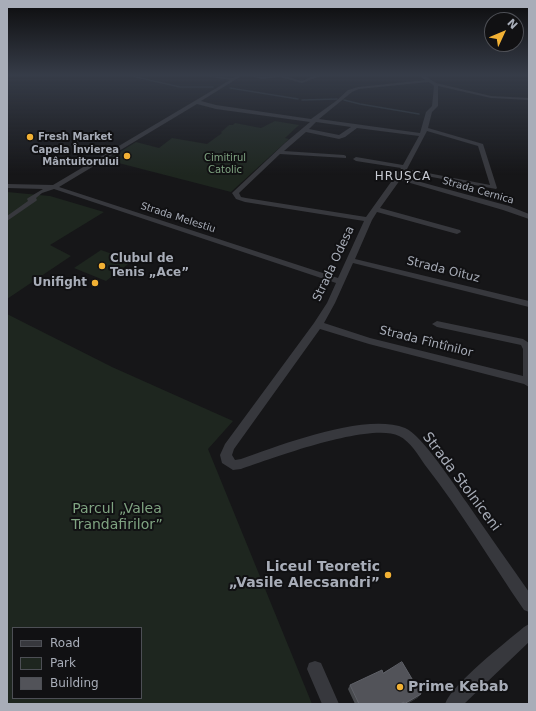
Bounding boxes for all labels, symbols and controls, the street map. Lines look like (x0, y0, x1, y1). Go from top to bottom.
north arrow (484, 12, 524, 52)
text: N (504, 16, 520, 32)
place label: Fresh Market (38, 131, 112, 143)
marker: Fresh Market (25, 132, 35, 142)
place label: Capela Învierea Mântuitorului (31, 144, 119, 168)
marker: Capela Învierea Mântuitorului (122, 151, 132, 161)
park label: Cimitirul Catolic (204, 152, 246, 176)
district label: HRUȘCA (375, 170, 431, 184)
street label: Strada Cernica (441, 175, 515, 207)
street label: Strada Melestiu (139, 200, 217, 236)
street label: Strada Odesa (310, 224, 358, 304)
place label: Clubul de Tenis „Ace” (110, 252, 189, 280)
street label: Strada Oituz (405, 254, 481, 286)
marker: Clubul de Tenis „Ace” (97, 261, 107, 271)
place label: Unifight (33, 276, 87, 290)
marker: Unifight (90, 278, 100, 288)
street label: Strada Fîntînilor (378, 323, 474, 361)
street label: Strada Stolniceni (418, 429, 504, 535)
park label: Parcul „Valea Trandafirilor” (71, 501, 163, 534)
place label: Liceul Teoretic „Vasile Alecsandri” (229, 559, 380, 592)
marker: Liceul Teoretic „Vasile Alecsandri” (383, 570, 393, 580)
legend (12, 627, 142, 699)
text: Road (50, 636, 80, 650)
text: Park (50, 656, 76, 670)
text: Building (50, 676, 99, 690)
place label: Prime Kebab (408, 679, 509, 695)
marker: Prime Kebab (395, 682, 405, 692)

